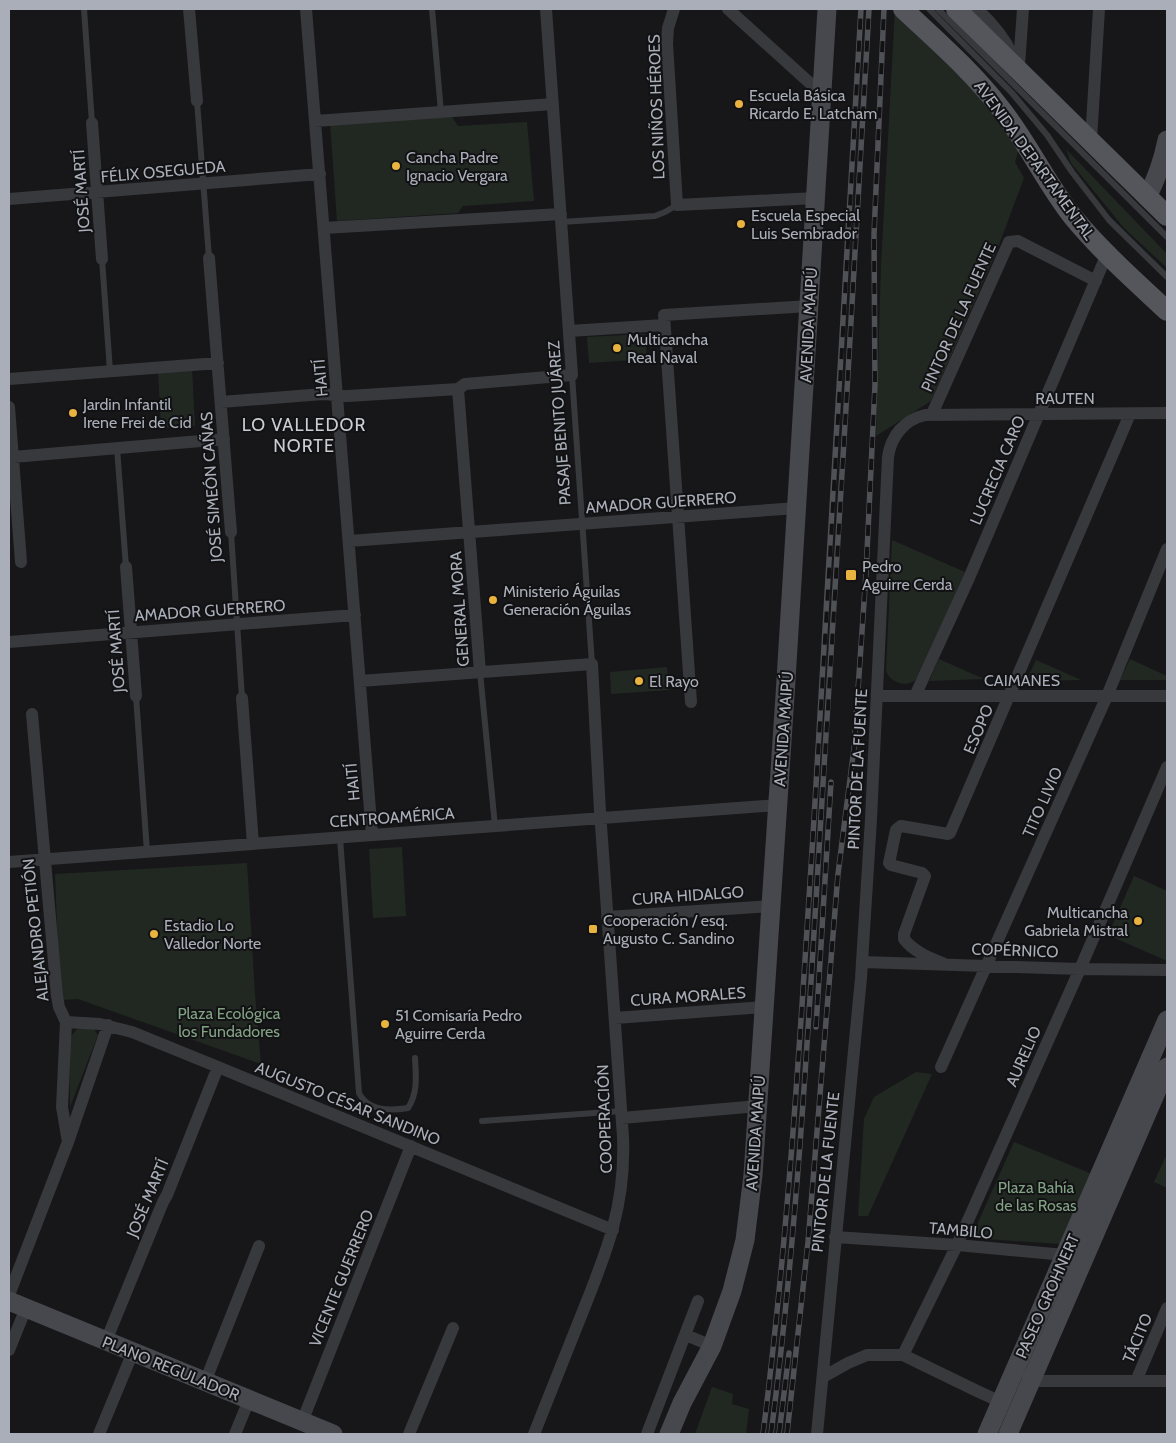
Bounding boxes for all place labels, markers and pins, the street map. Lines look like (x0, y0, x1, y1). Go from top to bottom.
place label: Escuela Básica Ricardo E. Latcham (749, 86, 877, 123)
marker: Escuela Básica Ricardo E. Latcham (733, 98, 745, 110)
place label: Cancha Padre Ignacio Vergara (406, 148, 508, 185)
marker: Cancha Padre Ignacio Vergara (390, 160, 402, 172)
place label: Escuela Especial Luis Sembrador (751, 206, 860, 243)
marker: Escuela Especial Luis Sembrador (735, 218, 747, 230)
place label: Multicancha Real Naval (627, 330, 708, 367)
marker: Multicancha Real Naval (611, 342, 623, 354)
place label: Jardin Infantil Irene Frei de Cid (82, 395, 192, 432)
marker: Jardin Infantil Irene Frei de Cid (67, 407, 79, 419)
place label: Pedro Aguirre Cerda (862, 557, 953, 594)
marker: Pedro Aguirre Cerda (844, 568, 858, 582)
place label: Ministerio Águilas Generación Águilas (503, 582, 632, 619)
marker: Ministerio Águilas Generación Águilas (487, 594, 499, 606)
place label: El Rayo (649, 672, 699, 691)
marker: El Rayo (633, 675, 645, 687)
place label: Multicancha Gabriela Mistral (1024, 903, 1128, 940)
place label: Cooperación / esq. Augusto C. Sandino (603, 911, 735, 948)
marker: Multicancha Gabriela Mistral (1132, 915, 1144, 927)
place label: Estadio Lo Valledor Norte (164, 916, 261, 953)
marker: Cooperación / esq. Augusto C. Sandino (587, 923, 599, 935)
marker: Estadio Lo Valledor Norte (148, 928, 160, 940)
place label: 51 Comisaría Pedro Aguirre Cerda (395, 1006, 522, 1043)
marker: 51 Comisaría Pedro Aguirre Cerda (379, 1018, 391, 1030)

